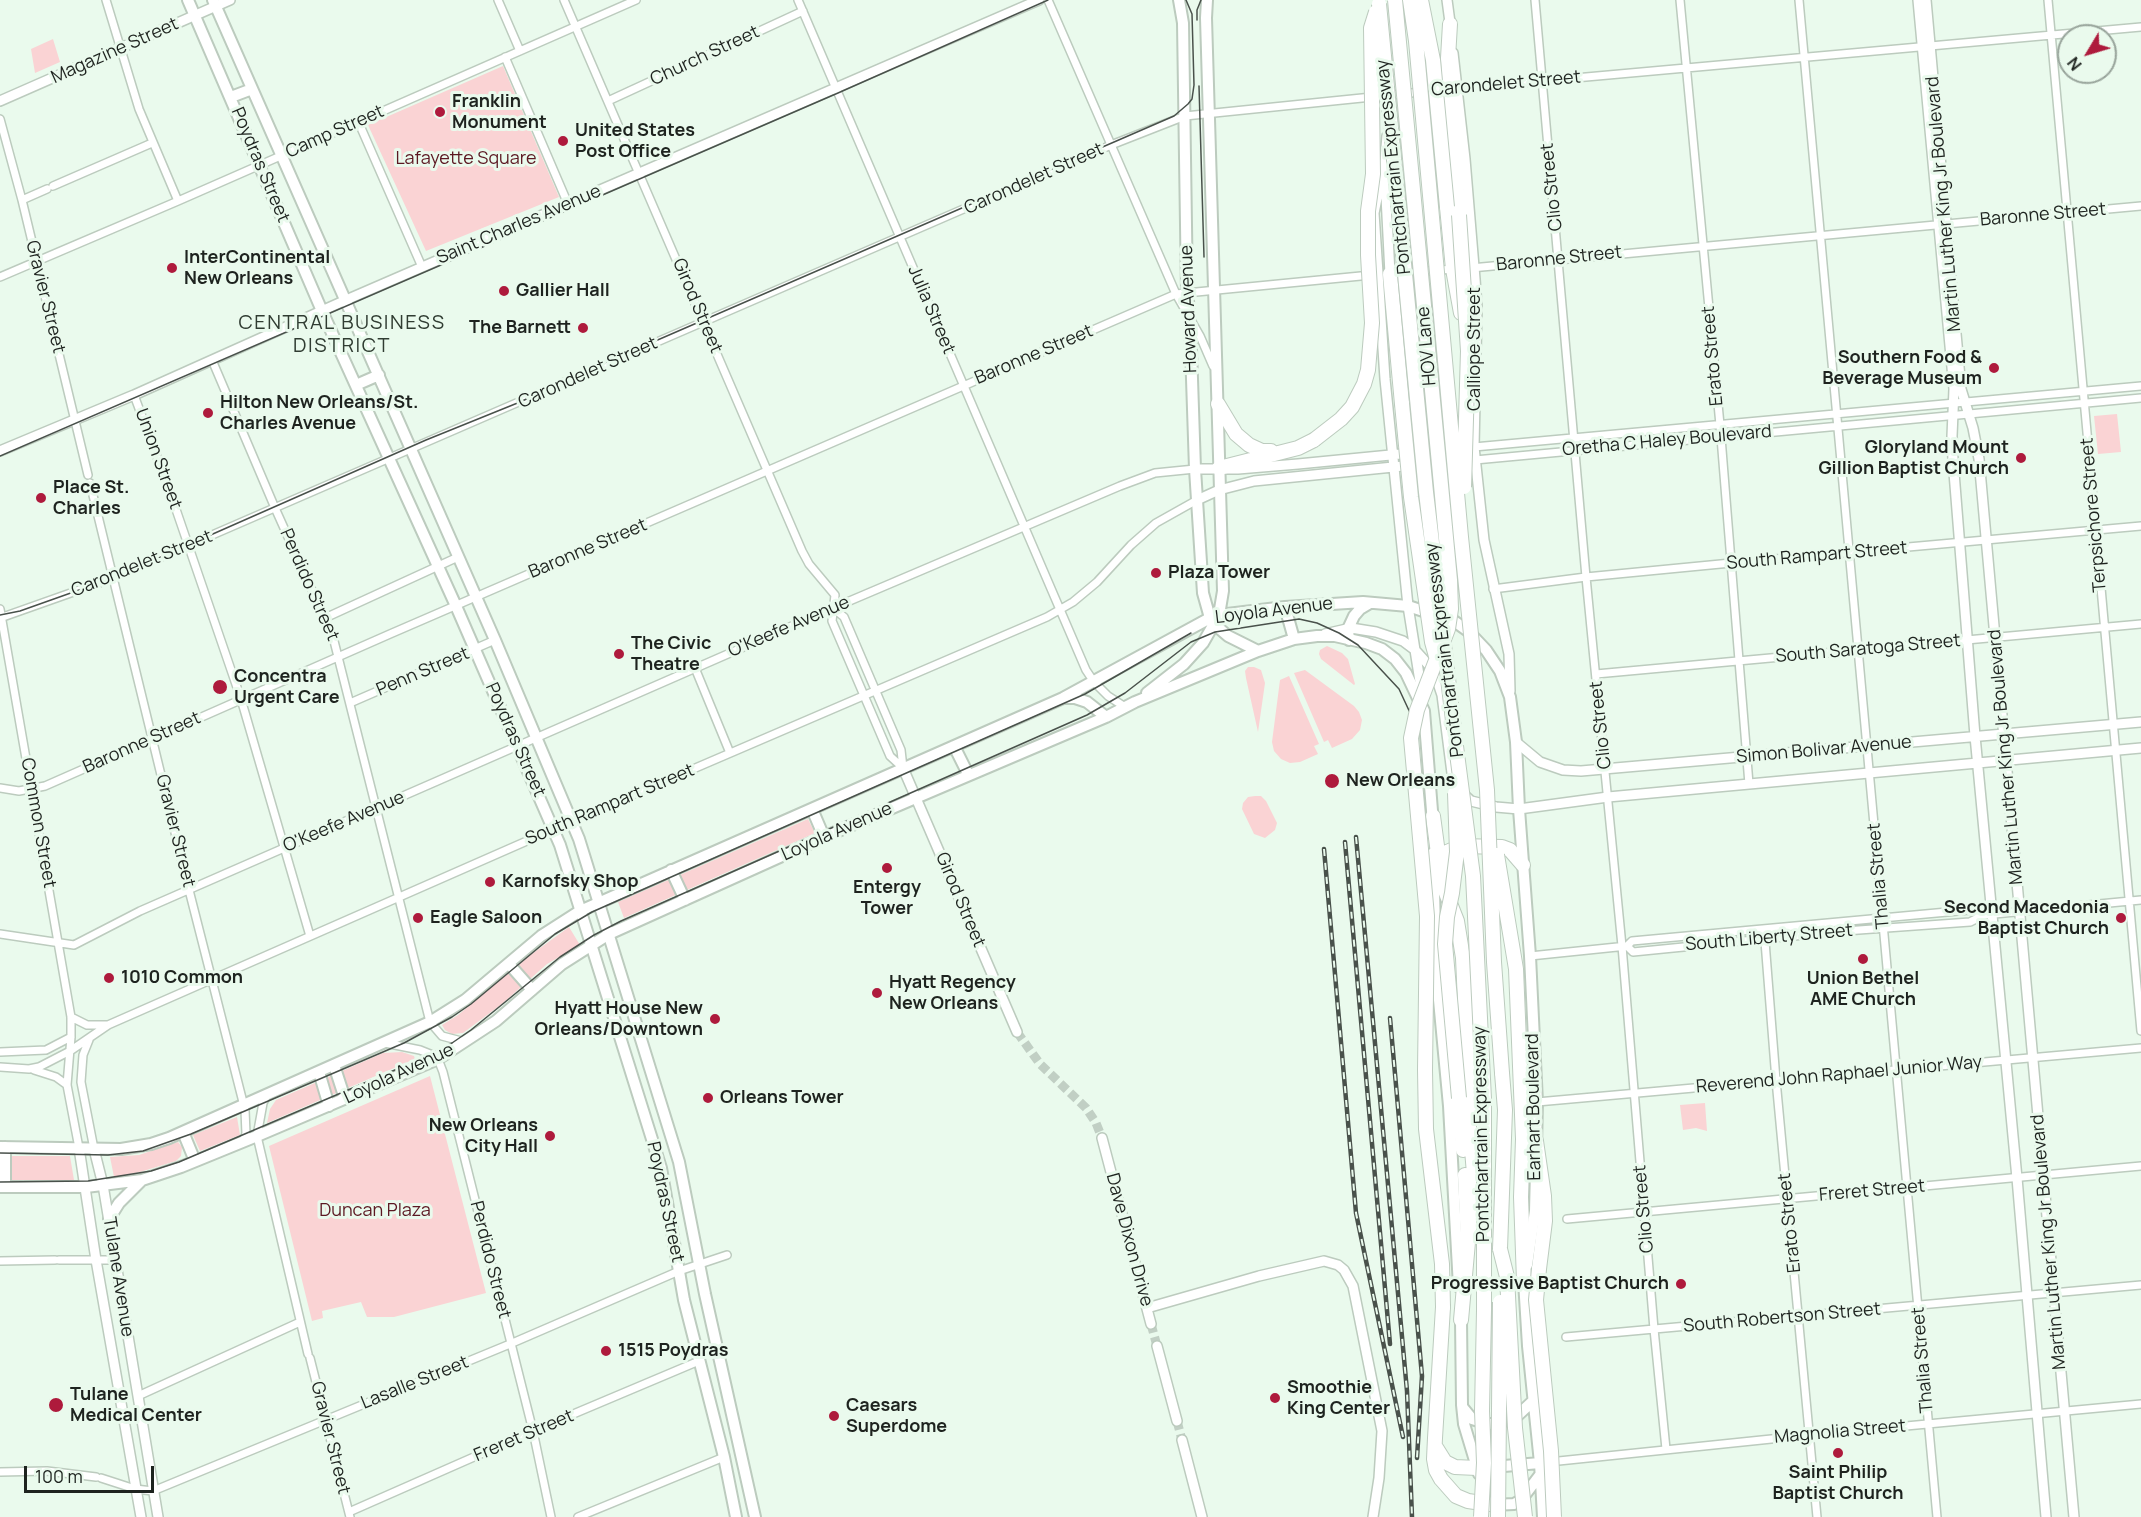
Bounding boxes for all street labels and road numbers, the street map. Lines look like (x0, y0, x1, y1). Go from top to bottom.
street label: Magazine Street (48, 13, 182, 89)
street label: Church Street (647, 21, 763, 91)
street label: Pontchartrain Expressway (1372, 58, 1416, 276)
street label: Carondelet Street (1430, 67, 1582, 101)
street label: Martin Luther King Jr Boulevard (1922, 75, 1966, 333)
street label: Camp Street (283, 101, 387, 163)
street label: Poydras Street (226, 104, 294, 226)
street label: Carondelet Street (961, 139, 1107, 219)
street label: Clio Street (1537, 142, 1567, 232)
street label: Saint Charles Avenue (434, 181, 604, 269)
street label: Baronne Street (1979, 199, 2107, 231)
street label: Gravier Street (21, 238, 69, 356)
street label: Baronne Street (1495, 242, 1623, 276)
street label: Howard Avenue (1176, 245, 1202, 373)
street label: Girod Street (667, 255, 727, 357)
street label: Julia Street (903, 263, 959, 357)
street label: Calliope Street (1464, 287, 1486, 411)
street label: HOV Lane (1413, 305, 1441, 387)
street label: Erato Street (1698, 305, 1728, 407)
street label: Baronne Street (972, 320, 1096, 390)
street label: Carondelet Street (515, 333, 661, 413)
street label: Union Street (130, 406, 186, 512)
street label: Oretha C Haley Boulevard (1561, 421, 1773, 461)
street label: Terpsichore Street (2076, 437, 2112, 593)
street label: Baronne Street (526, 514, 650, 584)
street label: Carondelet Street (68, 526, 216, 602)
street label: Perdido Street (275, 526, 343, 644)
street label: South Rampart Street (1726, 537, 1908, 575)
street label: Pontchartrain Expressway (1421, 542, 1469, 758)
street label: O'Keefe Avenue (725, 592, 853, 662)
street label: Loyola Avenue (1214, 593, 1334, 629)
street label: Martin Luther King Jr Boulevard (1984, 628, 2028, 886)
street label: South Saratoga Street (1775, 630, 1961, 668)
street label: Penn Street (373, 643, 473, 701)
street label: Poydras Street (480, 679, 550, 801)
street label: Clio Street (1586, 680, 1616, 770)
street label: Baronne Street (80, 707, 204, 779)
street label: Simon Bolivar Avenue (1735, 732, 1913, 768)
street label: Common Street (16, 756, 60, 890)
street label: South Rampart Street (522, 760, 698, 850)
street label: Gravier Street (151, 772, 199, 890)
street label: O'Keefe Avenue (280, 787, 408, 857)
street label: Loyola Avenue (778, 798, 896, 866)
street label: Thalia Street (1864, 822, 1894, 930)
street label: Girod Street (930, 849, 990, 951)
street label: South Liberty Street (1684, 920, 1854, 956)
street label: Pontchartrain Expressway (1469, 1026, 1495, 1242)
street label: Earhart Boulevard (1522, 1033, 1546, 1181)
street label: Loyola Avenue (341, 1039, 457, 1109)
street label: Reverend John Raphael Junior Way (1695, 1052, 1983, 1098)
street label: Martin Luther King Jr Boulevard (2027, 1113, 2071, 1371)
street label: Poydras Street (642, 1140, 688, 1264)
street label: Clio Street (1629, 1164, 1659, 1254)
street label: Dave Dixon Drive (1101, 1171, 1157, 1309)
street label: Erato Street (1774, 1172, 1806, 1274)
street label: Freret Street (1818, 1176, 1926, 1206)
street label: Perdido Street (465, 1199, 515, 1321)
street label: Tulane Avenue (98, 1216, 138, 1338)
street label: South Robertson Street (1682, 1299, 1882, 1337)
street label: Thalia Street (1908, 1306, 1938, 1414)
street label: Lasalle Street (358, 1352, 472, 1414)
street label: Gravier Street (306, 1379, 354, 1497)
street label: Freret Street (471, 1405, 577, 1467)
street label: Magnolia Street (1773, 1415, 1907, 1449)

